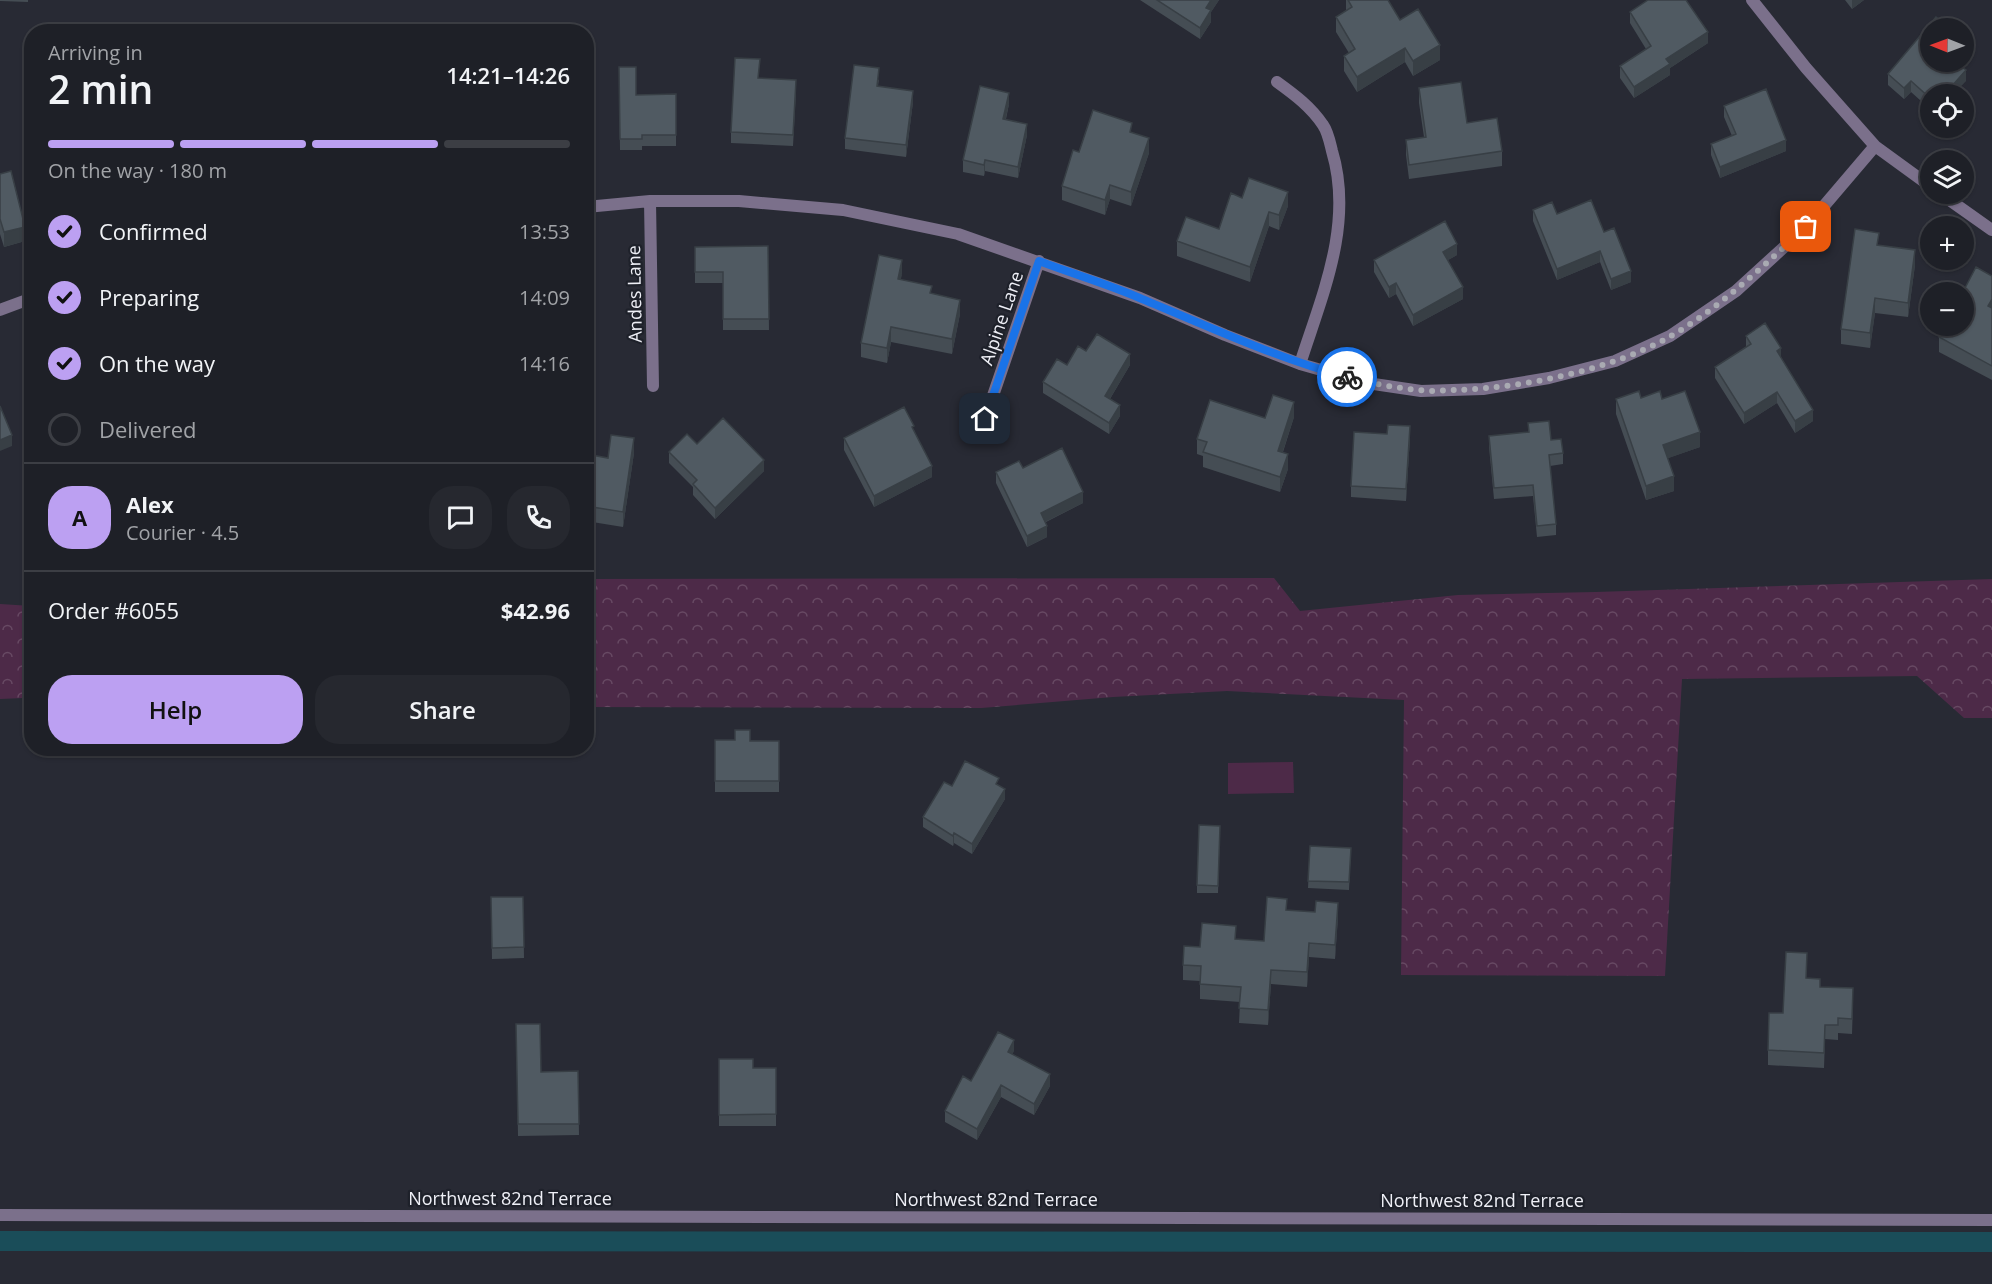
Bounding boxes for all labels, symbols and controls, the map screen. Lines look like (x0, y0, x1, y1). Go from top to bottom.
north arrow (1920, 18, 1974, 72)
map controls (1920, 18, 1974, 336)
text: Arriving in (48, 39, 143, 66)
text: 14:21–14:26 (446, 60, 570, 90)
text: 2 min (48, 62, 153, 115)
button: locate (1920, 84, 1974, 138)
button: layers (1920, 150, 1974, 204)
text: On the way · 180 m (48, 157, 227, 184)
pin (1780, 201, 1831, 252)
icon: bag (1789, 210, 1822, 243)
icon: check (48, 215, 81, 248)
text: Confirmed (99, 216, 208, 246)
button: + (1920, 216, 1974, 270)
text: 13:53 (519, 218, 570, 245)
street label: Andes Lane (621, 245, 647, 343)
street label: Alpine Lane (974, 268, 1028, 368)
icon: check (48, 281, 81, 314)
text: Preparing (99, 282, 199, 312)
button: − (1920, 282, 1974, 336)
text: 14:09 (519, 284, 570, 311)
icon: check (48, 347, 81, 380)
courier (1317, 347, 1377, 407)
text: On the way (99, 348, 215, 378)
text: 14:16 (519, 350, 570, 377)
icon: bike (1331, 361, 1364, 394)
pin (959, 393, 1010, 444)
icon: home (968, 402, 1001, 435)
text: Delivered (99, 414, 197, 444)
button: chat (429, 486, 492, 549)
button: phone (507, 486, 570, 549)
text: Alex (126, 489, 174, 519)
text: A (72, 502, 87, 532)
text: Courier · 4.5 (126, 519, 239, 546)
text: Order #6055 (48, 595, 179, 625)
text: $42.96 (501, 595, 570, 625)
button: Help (48, 675, 303, 744)
button: Share (315, 675, 570, 744)
street label: Northwest 82nd Terrace (408, 1186, 612, 1210)
street label: Northwest 82nd Terrace (894, 1187, 1098, 1211)
street label: Northwest 82nd Terrace (1380, 1188, 1584, 1212)

